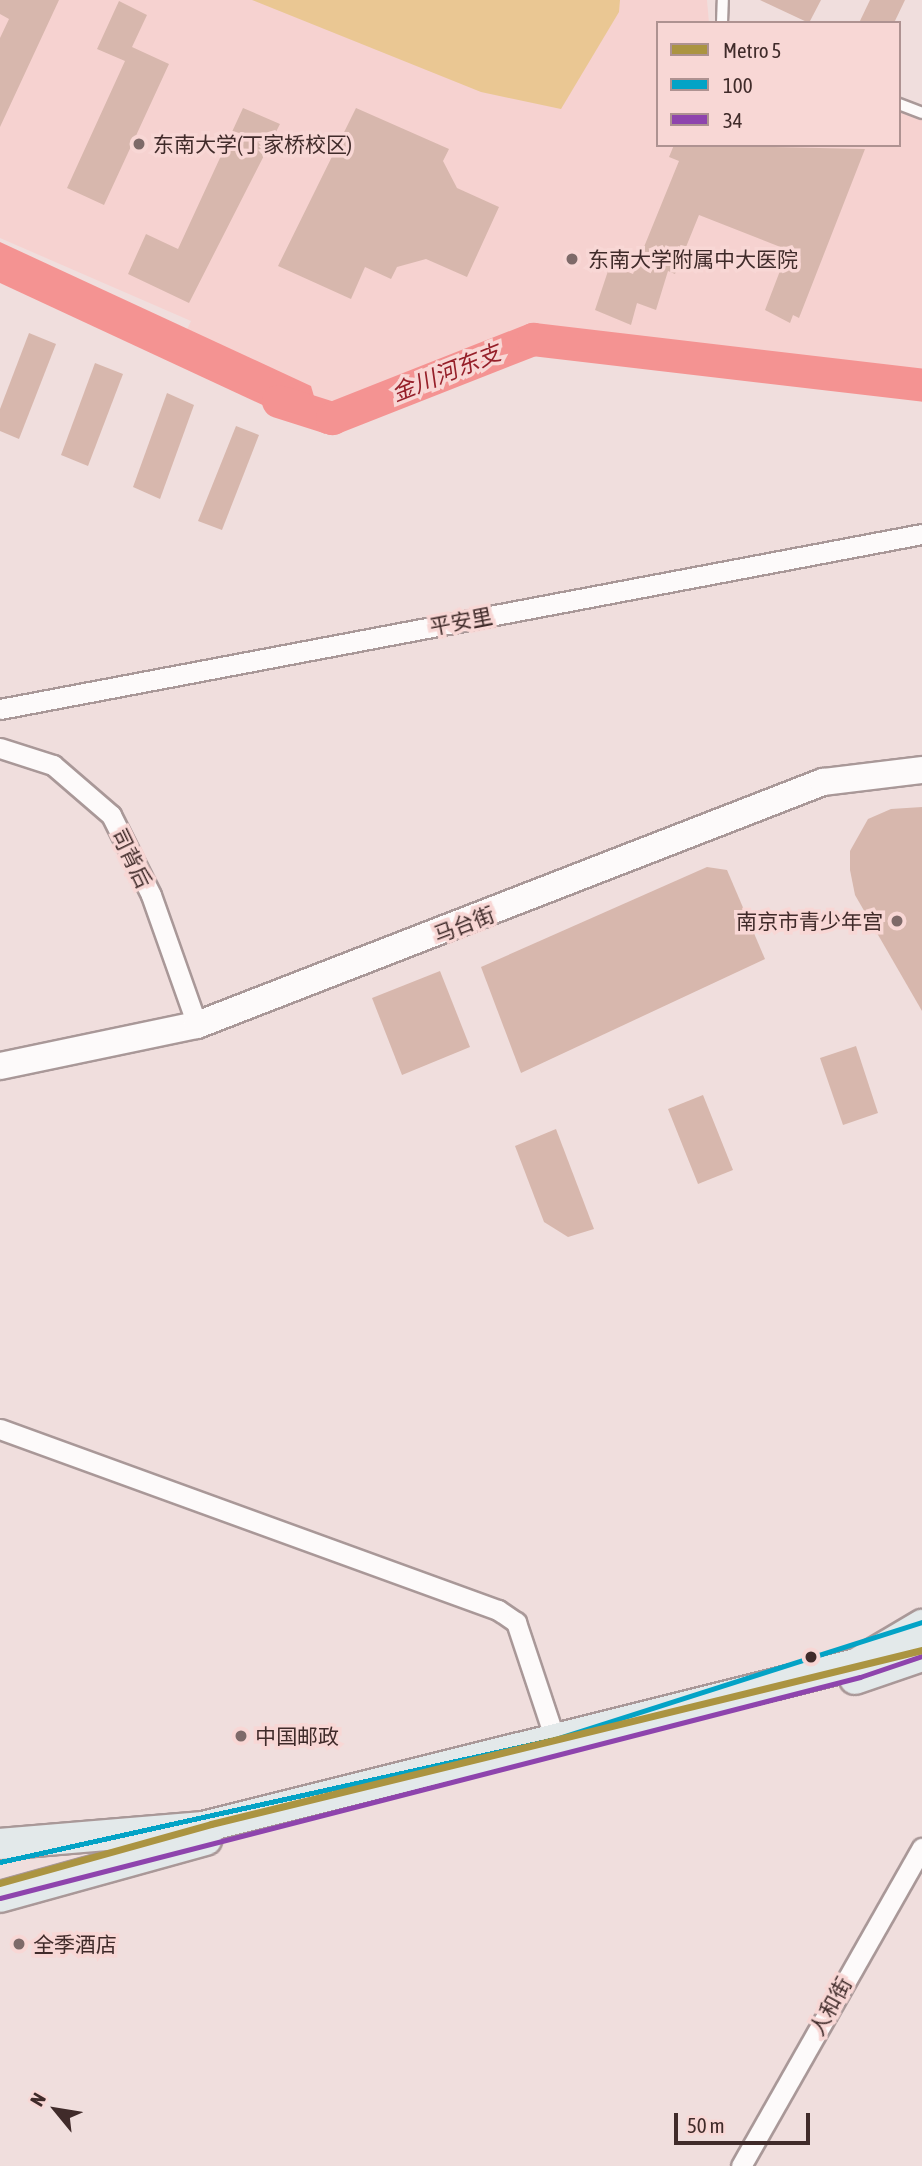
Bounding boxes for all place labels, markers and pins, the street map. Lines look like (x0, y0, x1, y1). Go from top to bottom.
place label: 东南大学(丁家桥校区) (153, 131, 352, 157)
marker: 东南大学(丁家桥校区) (131, 136, 147, 152)
place label: 东南大学附属中大医院 (588, 246, 798, 272)
marker: 东南大学附属中大医院 (562, 249, 582, 269)
place label: 南京市青少年宫 (736, 908, 883, 934)
marker: 南京市青少年宫 (889, 913, 905, 929)
unlabelled marker (804, 1650, 818, 1664)
place label: 中国邮政 (255, 1723, 339, 1749)
marker: 中国邮政 (233, 1728, 249, 1744)
place label: 全季酒店 (33, 1931, 117, 1957)
marker: 全季酒店 (11, 1936, 27, 1952)

